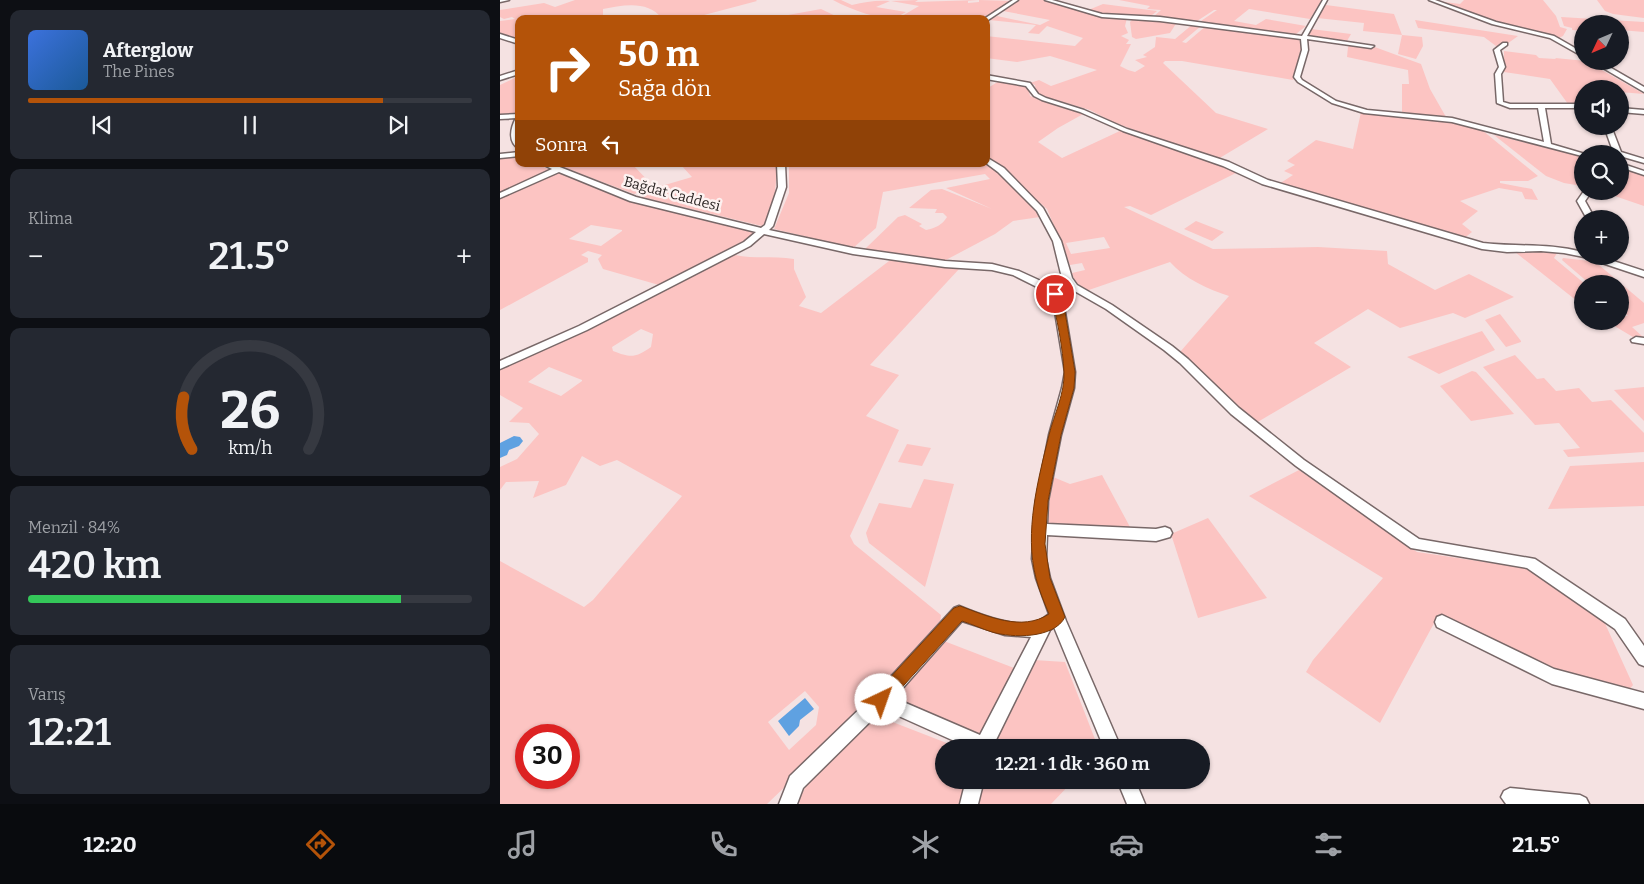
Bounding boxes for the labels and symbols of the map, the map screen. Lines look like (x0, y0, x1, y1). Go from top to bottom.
north arrow (1574, 15, 1629, 70)
street label: Bağdat Caddesi (622, 173, 722, 215)
pin (1034, 273, 1076, 315)
position arrow (854, 673, 906, 725)
speed limit sign: 30 (515, 724, 580, 789)

